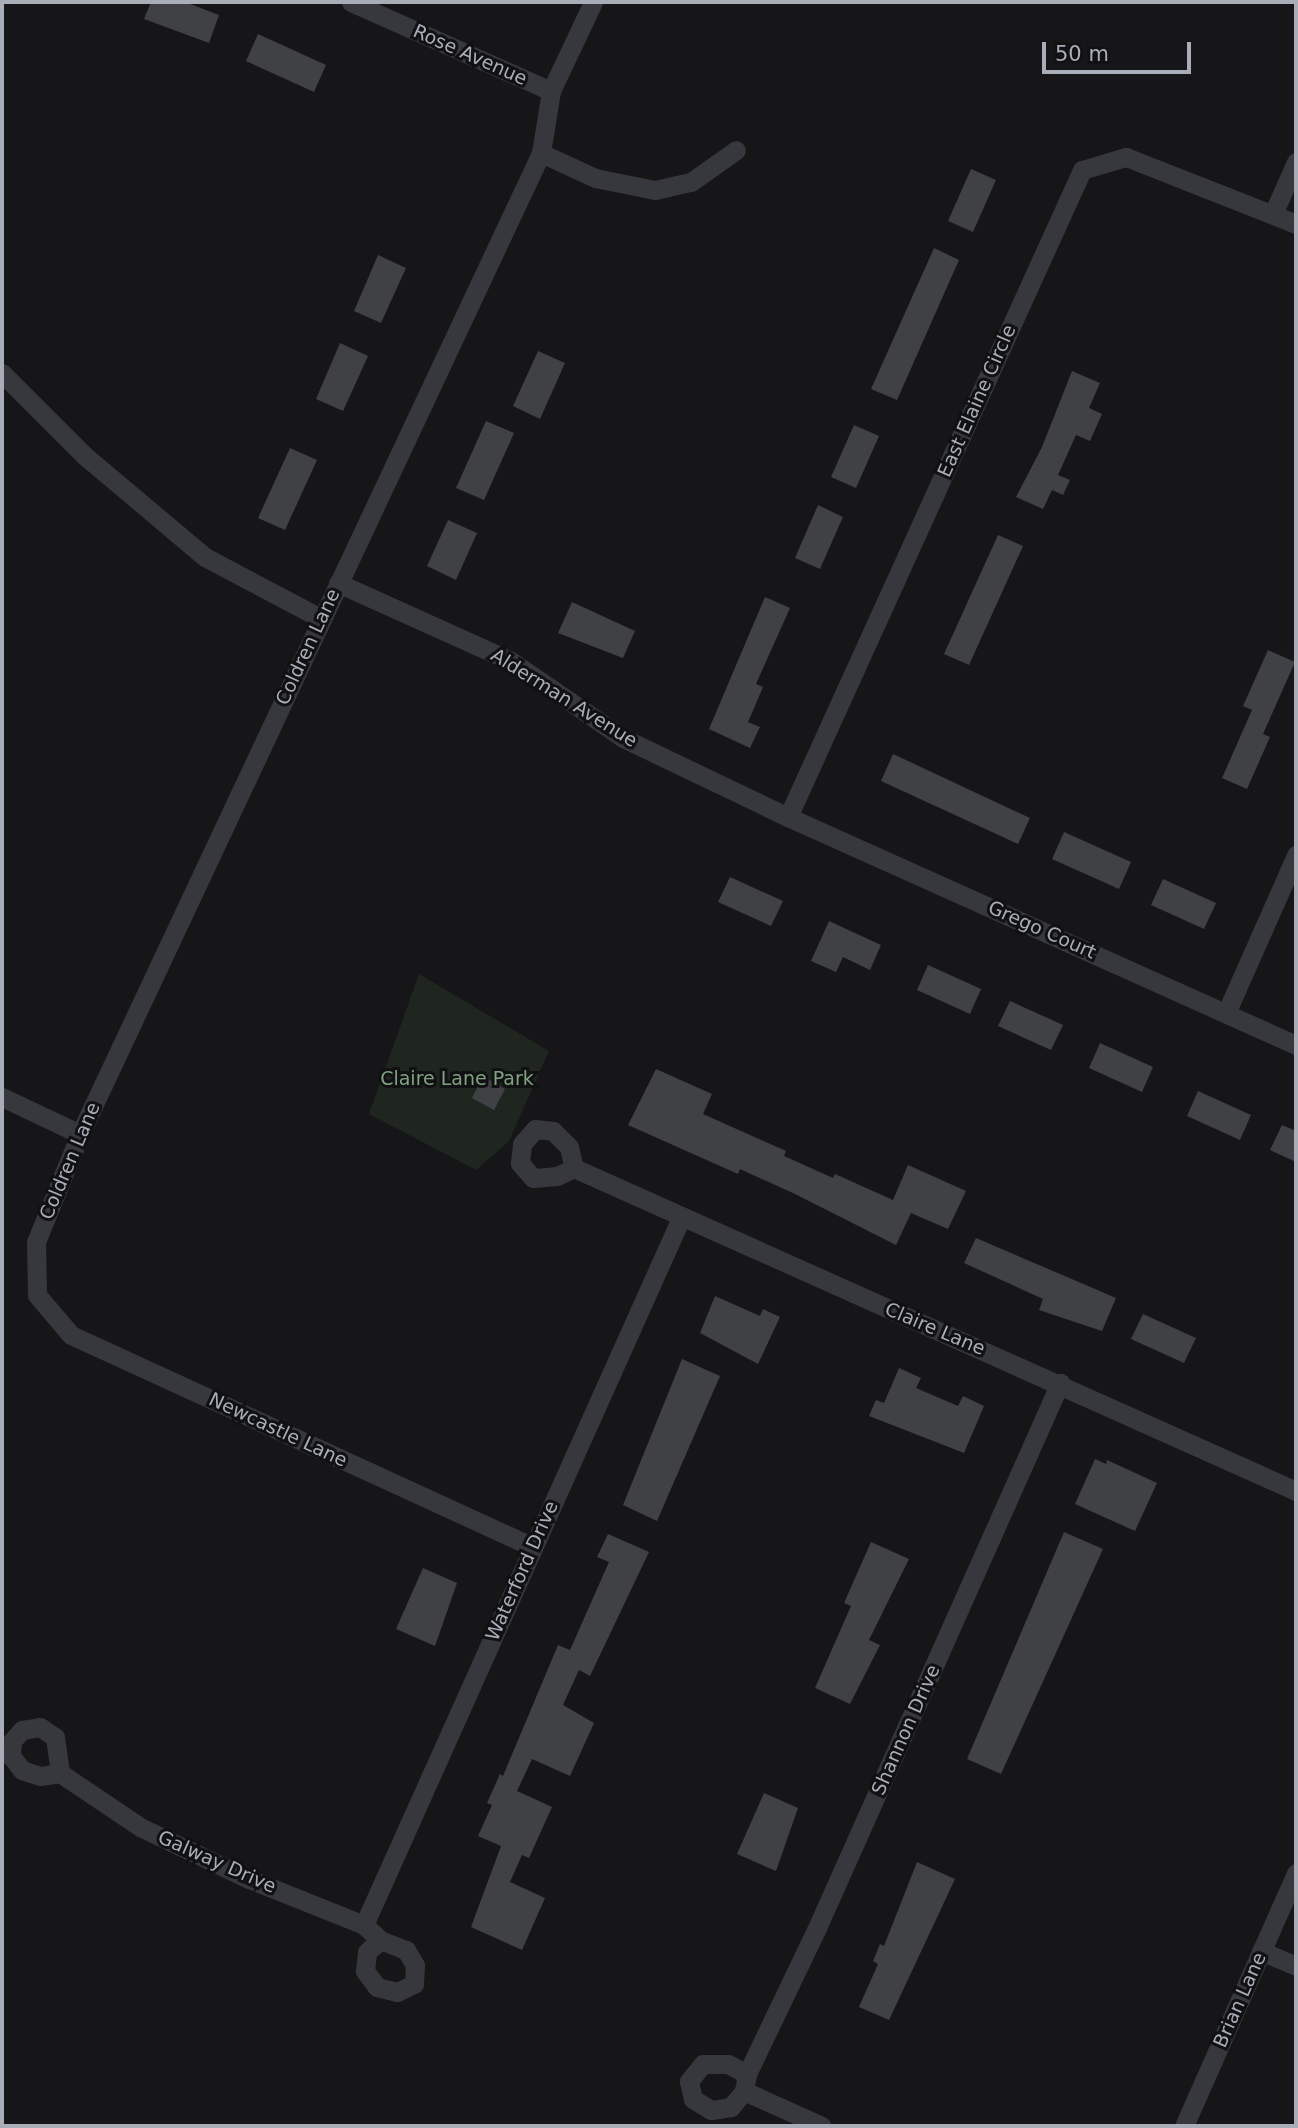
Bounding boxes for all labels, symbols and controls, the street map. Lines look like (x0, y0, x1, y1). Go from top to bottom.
street label: Rose Avenue (410, 20, 530, 90)
scale bar (1046, 28, 1195, 72)
text: 50 m (1055, 42, 1109, 66)
street label: East Elaine Circle (933, 321, 1021, 481)
street label: Coldren Lane (271, 585, 345, 709)
street label: Alderman Avenue (487, 644, 641, 752)
street label: Grego Court (985, 896, 1099, 964)
park label: Claire Lane Park (380, 1068, 534, 1090)
street label: Coldren Lane (35, 1099, 105, 1223)
street label: Claire Lane (882, 1298, 988, 1360)
street label: Newcastle Lane (205, 1388, 351, 1472)
street label: Waterford Drive (481, 1498, 563, 1644)
street label: Shannon Drive (867, 1661, 945, 1799)
street label: Galway Drive (154, 1826, 280, 1898)
street label: Brian Lane (1209, 1949, 1271, 2051)

